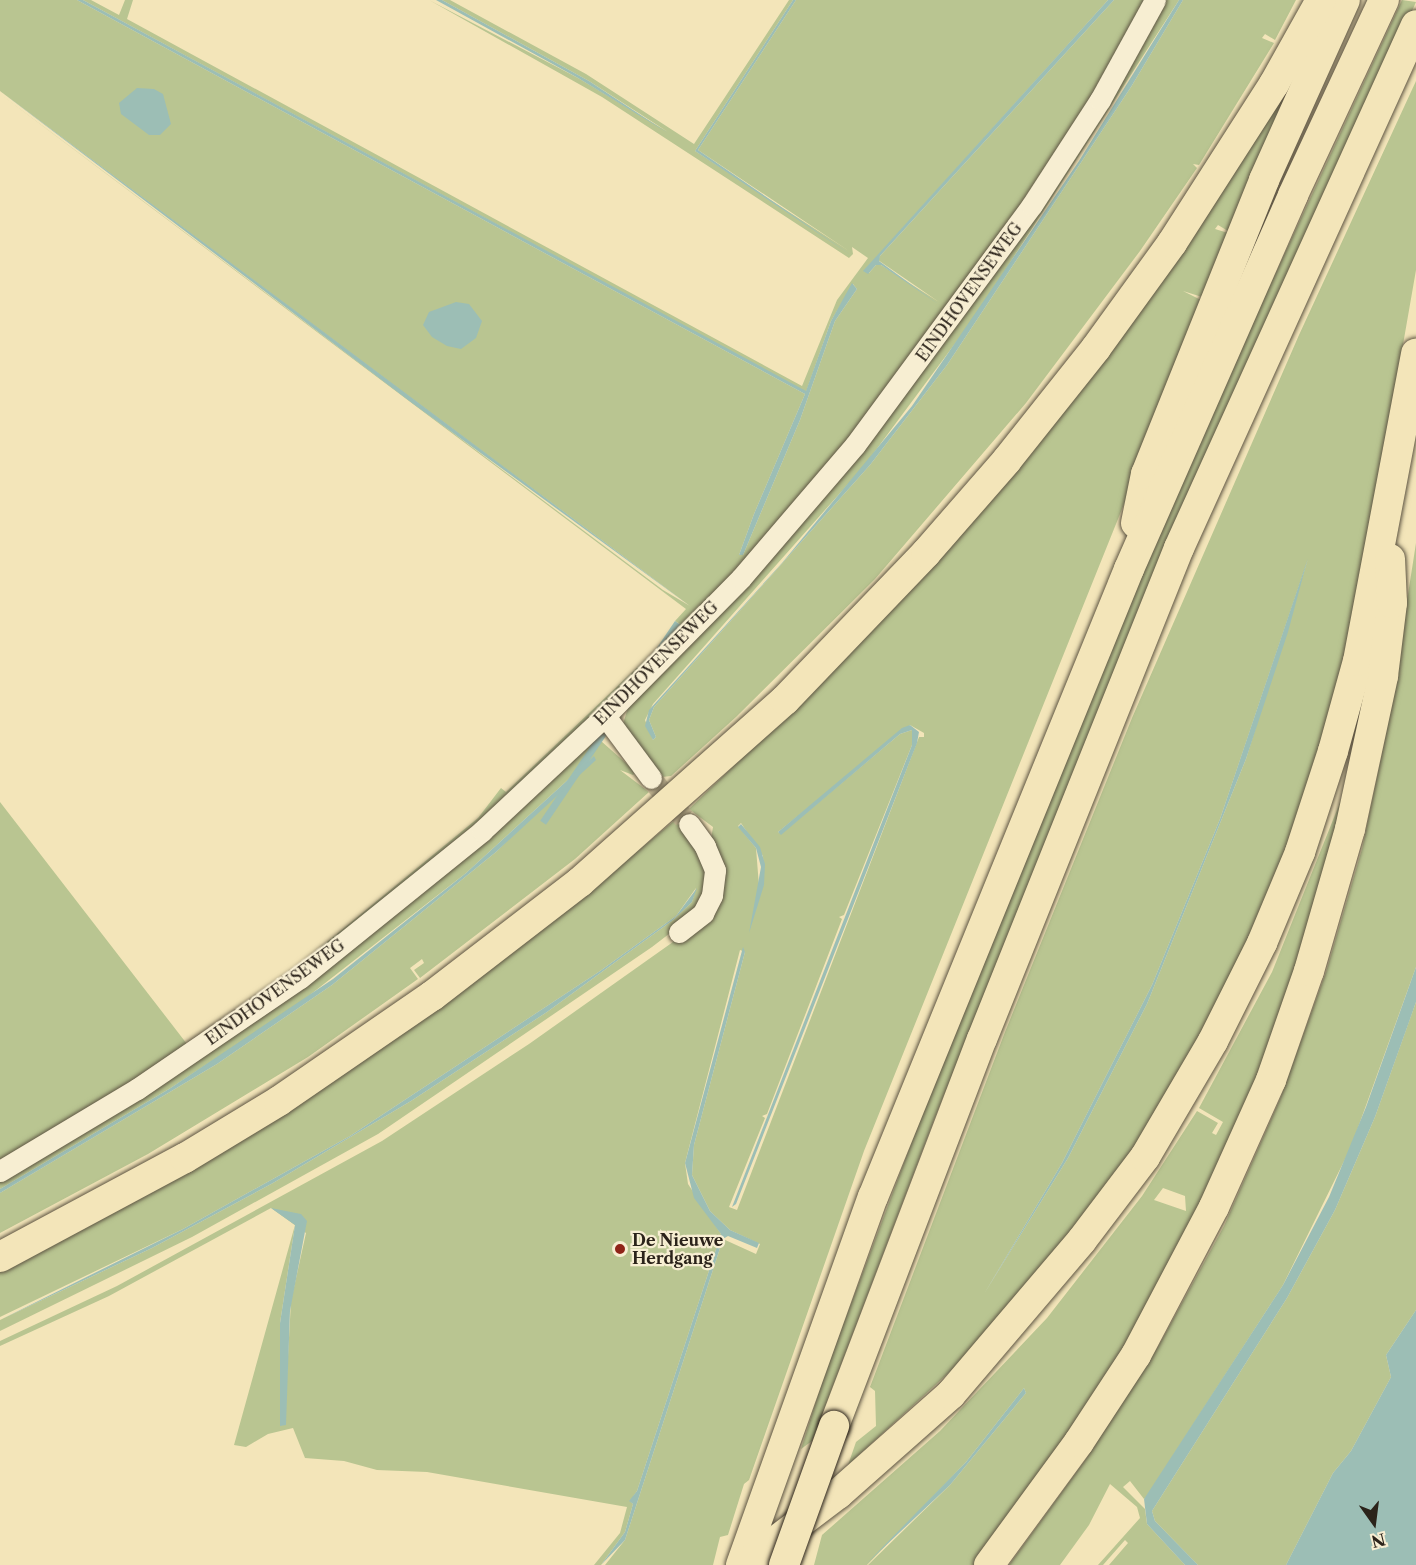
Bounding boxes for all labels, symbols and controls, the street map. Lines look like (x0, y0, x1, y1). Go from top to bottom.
street label: EINDHOVENSEWEG (912, 219, 1026, 365)
street label: EINDHOVENSEWEG (590, 597, 722, 729)
street label: EINDHOVENSEWEG (202, 935, 348, 1049)
place label: De Nieuwe Herdgang (632, 1230, 723, 1268)
marker: De Nieuwe Herdgang (613, 1242, 627, 1256)
north arrow (1344, 1493, 1404, 1553)
text: N (1369, 1529, 1388, 1552)

